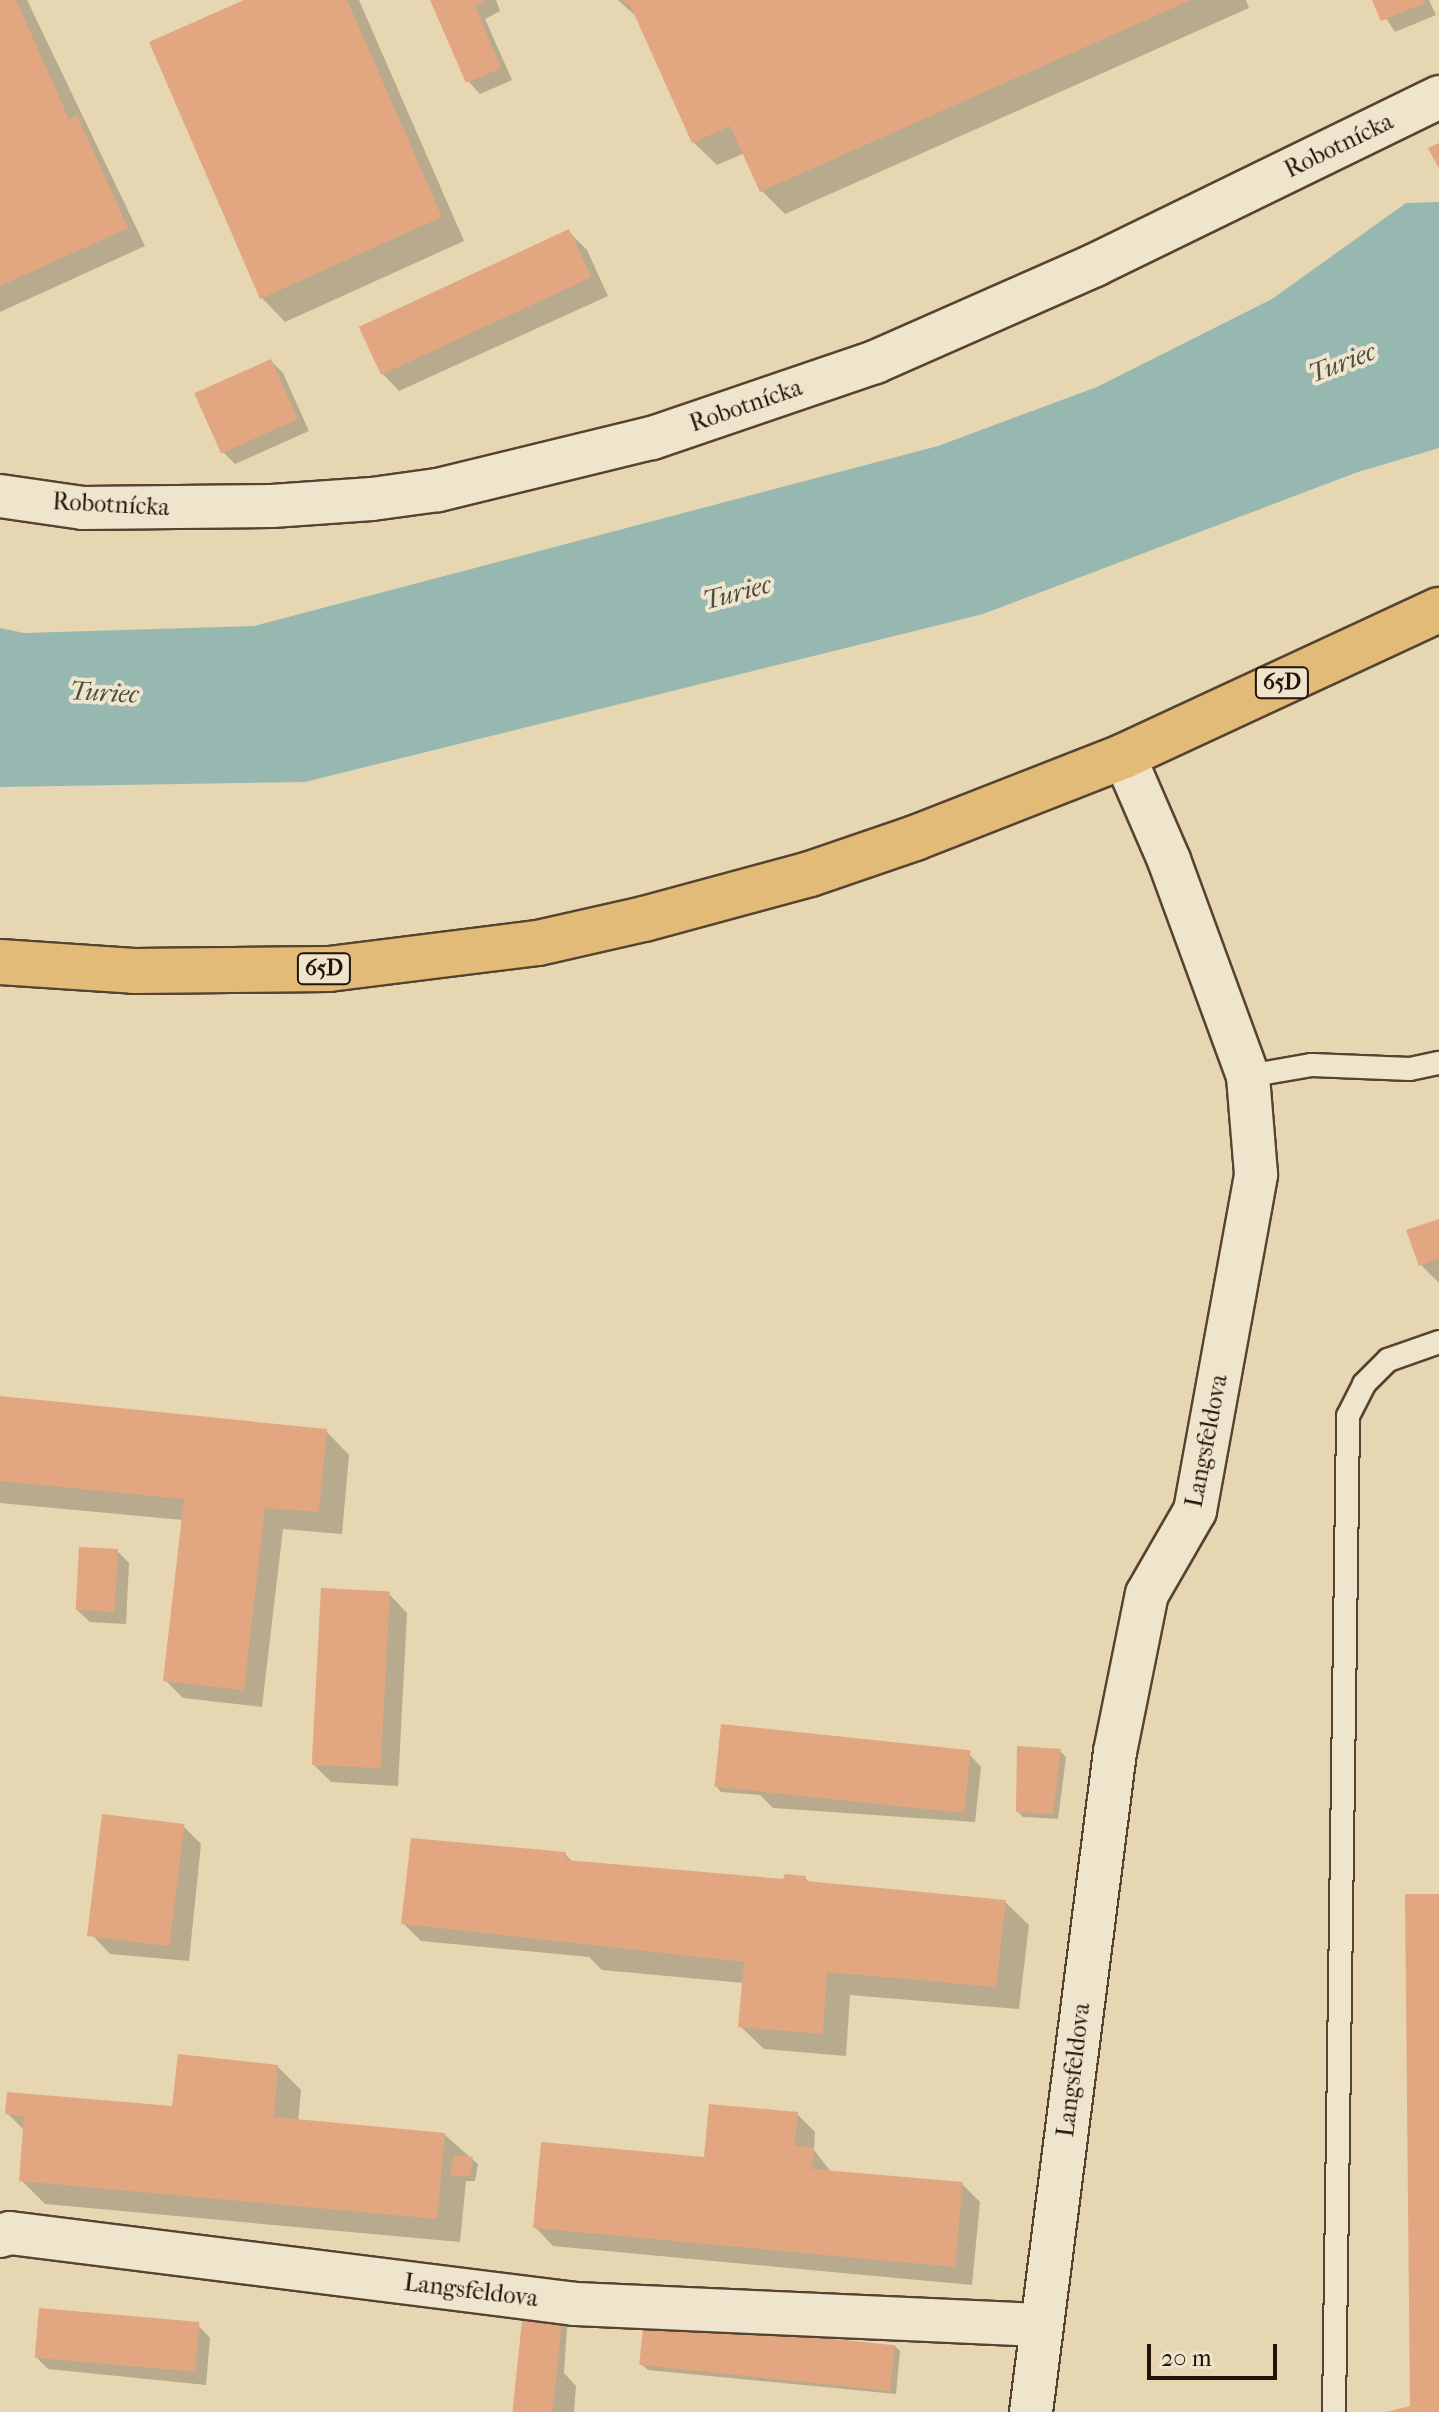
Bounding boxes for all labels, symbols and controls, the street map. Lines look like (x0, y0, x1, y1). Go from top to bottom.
street label: Robotnícka (1280, 107, 1398, 185)
water label: Turiec (1304, 336, 1380, 390)
street label: Robotnícka (686, 373, 806, 439)
street label: Robotnícka (52, 488, 170, 522)
water label: Turiec (699, 569, 775, 617)
road number: 65D (1254, 665, 1310, 701)
water label: Turiec (69, 676, 139, 710)
road number: 65D (296, 951, 352, 987)
street label: Langsfeldova (1180, 1372, 1234, 1510)
street label: Langsfeldova (1051, 2001, 1097, 2139)
street label: Langsfeldova (402, 2268, 540, 2314)
scale bar (1151, 2328, 1281, 2378)
text: 20 m (1161, 2344, 1212, 2372)

